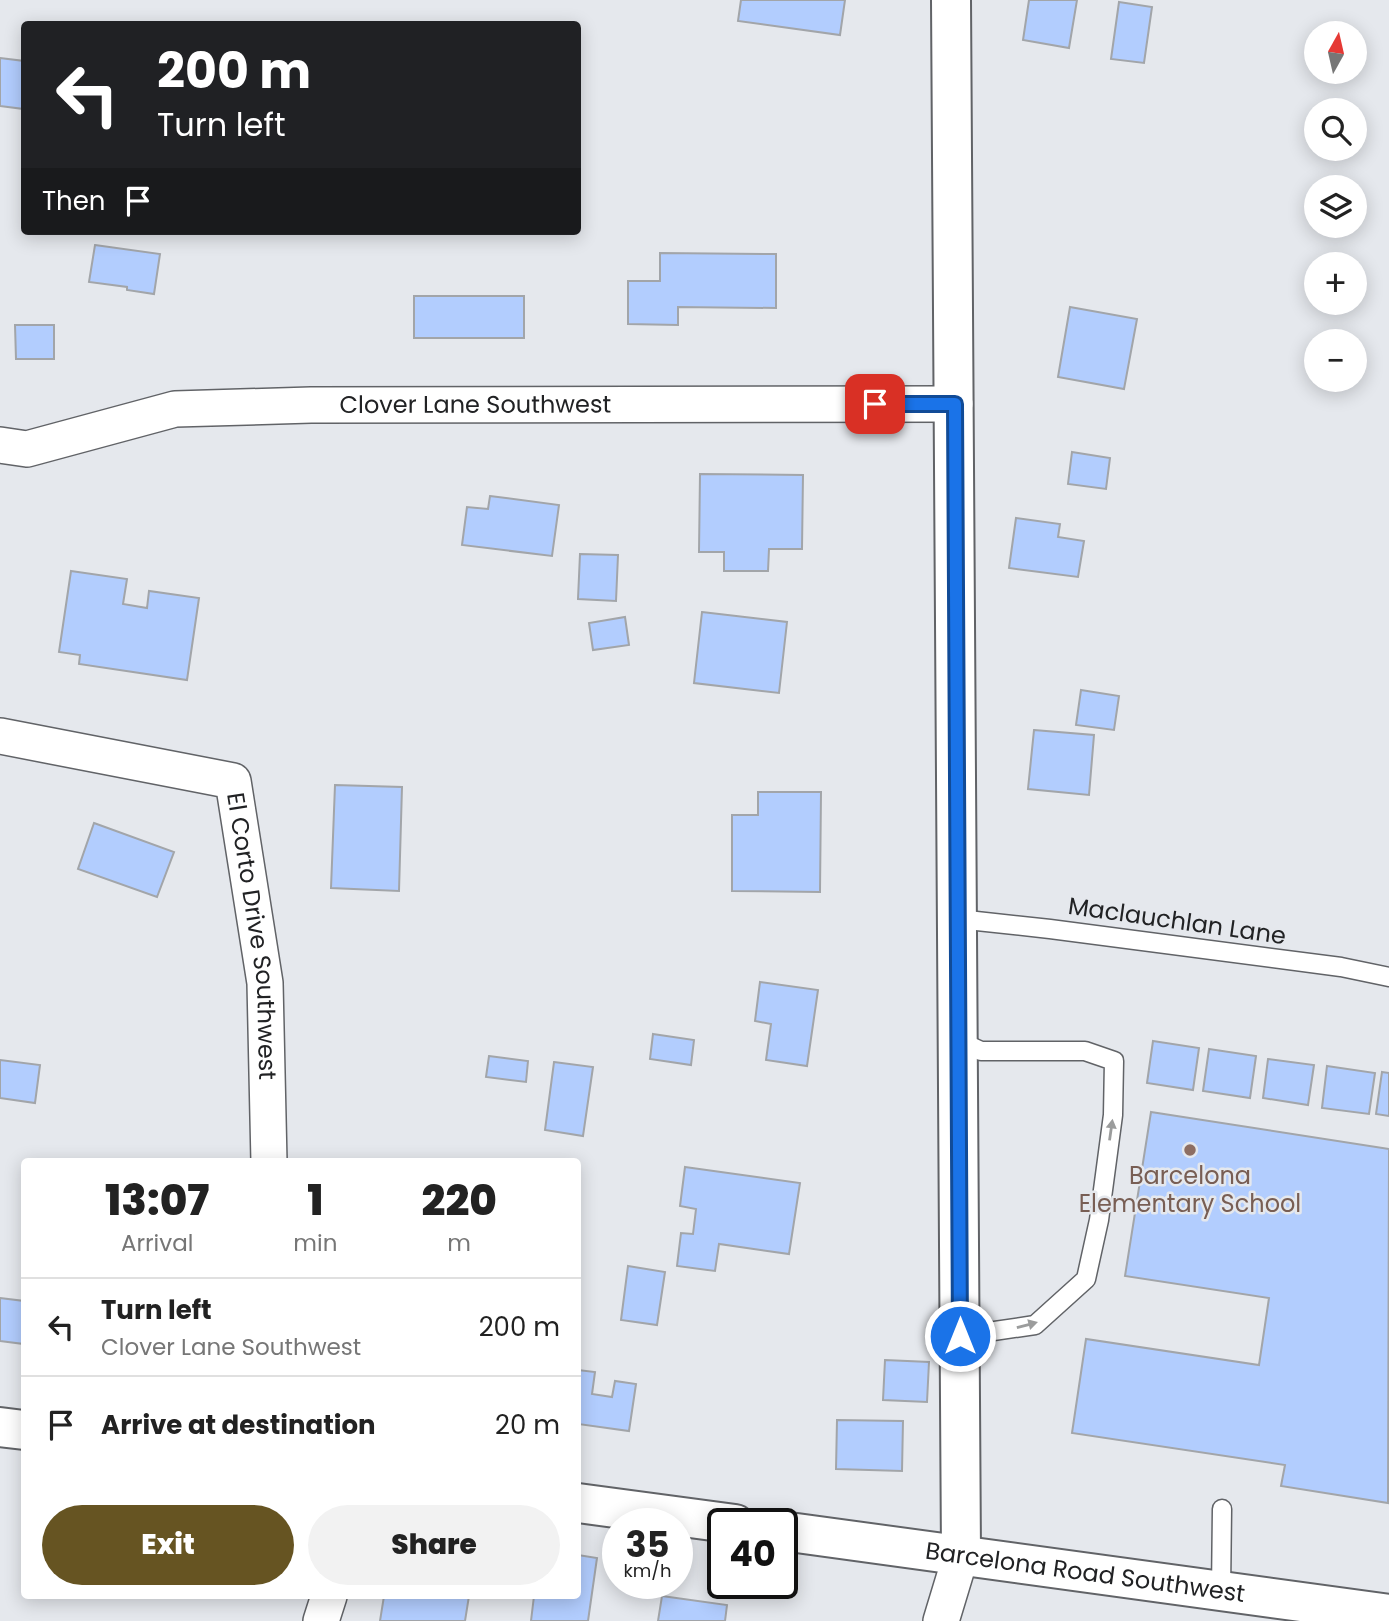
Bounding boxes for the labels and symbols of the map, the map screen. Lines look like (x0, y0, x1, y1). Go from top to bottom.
north arrow (1304, 21, 1367, 84)
pin (845, 374, 905, 434)
street label: Clover Lane Southwest (339, 388, 611, 421)
street label: El Corto Drive Southwest (219, 790, 284, 1080)
street label: Maclauchlan Lane (1066, 889, 1288, 952)
one-way arrow (1106, 1119, 1117, 1141)
marker: Barcelona Elementary School (1182, 1142, 1198, 1158)
place label: Barcelona Elementary School (1079, 1159, 1301, 1220)
position arrow (923, 1299, 997, 1373)
one-way arrow (1016, 1319, 1038, 1330)
speed limit sign: 40 (707, 1508, 798, 1599)
street label: Barcelona Road Southwest (923, 1534, 1247, 1610)

